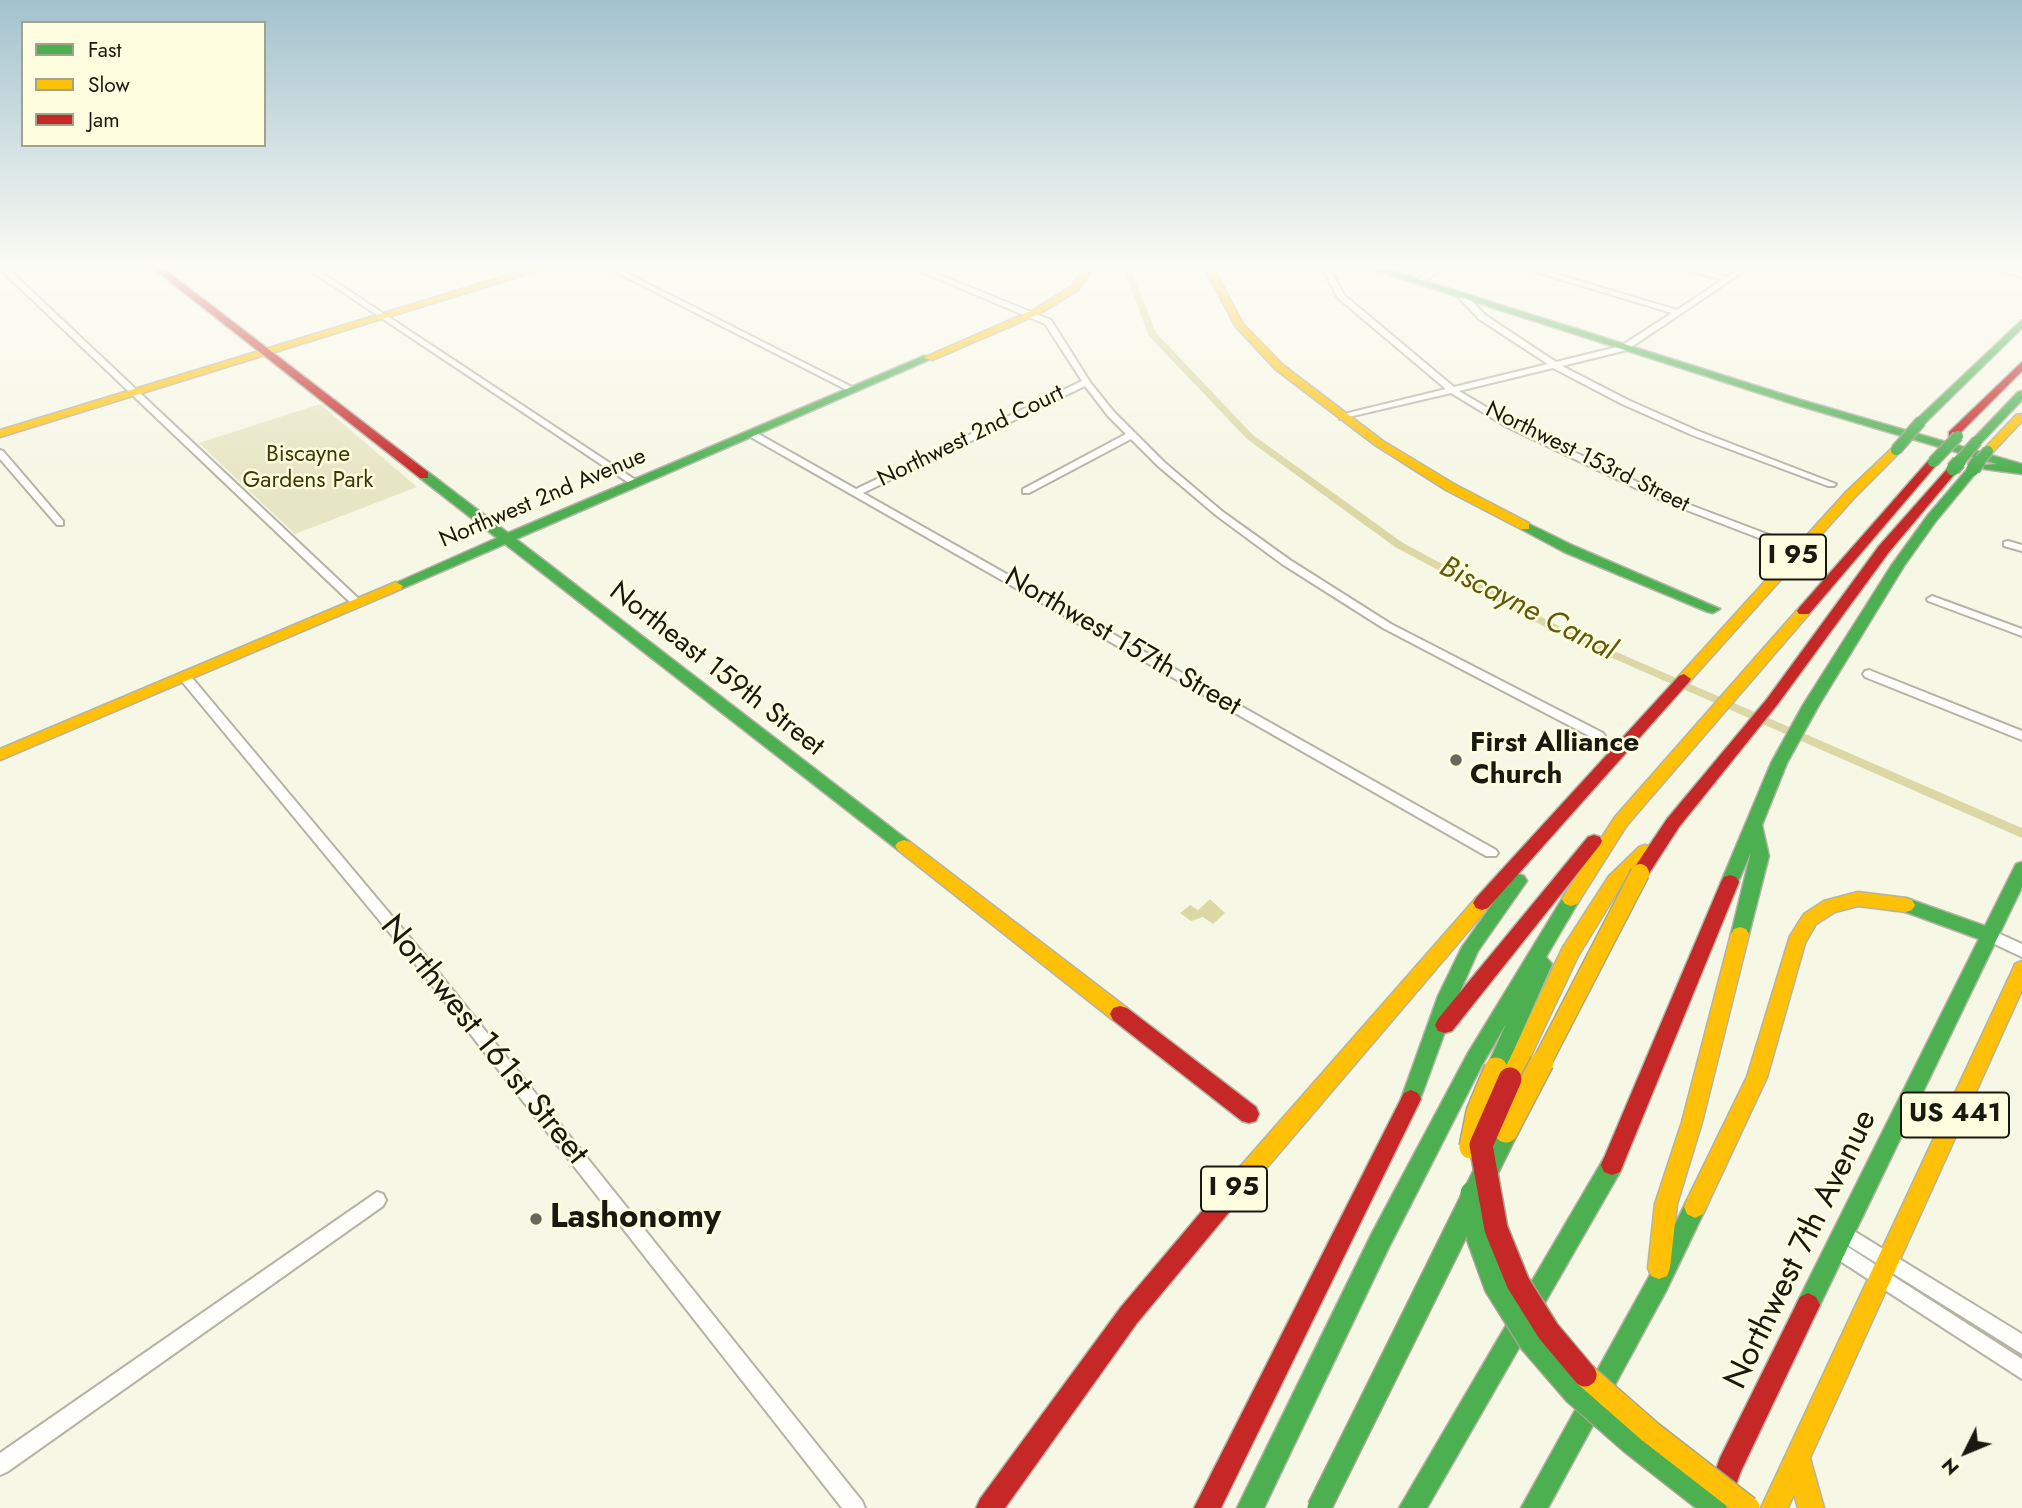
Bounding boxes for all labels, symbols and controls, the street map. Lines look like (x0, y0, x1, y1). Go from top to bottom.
legend (21, 21, 266, 147)
text: Fast (88, 35, 121, 65)
text: Slow (88, 70, 130, 100)
text: Jam (88, 105, 120, 135)
street label: Northwest 2nd Court (873, 380, 1069, 494)
street label: Northwest 153rd Street (1481, 397, 1693, 519)
park label: Biscayne Gardens Park (243, 441, 373, 495)
street label: Northwest 2nd Avenue (436, 443, 650, 555)
road number: I 95 (1760, 534, 1826, 580)
water label: Biscayne Canal (1433, 550, 1621, 670)
street label: Northwest 157th Street (998, 562, 1246, 724)
street label: Northeast 159th Street (602, 576, 830, 764)
place label: First Alliance Church (1470, 727, 1639, 793)
marker: First Alliance Church (1448, 752, 1464, 768)
street label: Northwest 161st Street (371, 909, 595, 1173)
road number: US 441 (1901, 1092, 2009, 1138)
street label: Northwest 7th Avenue (1717, 1104, 1887, 1396)
road number: I 95 (1201, 1166, 1267, 1212)
place label: Lashonomy (550, 1199, 721, 1239)
marker: Lashonomy (528, 1211, 544, 1227)
north arrow (1931, 1417, 2001, 1487)
text: N (1935, 1452, 1965, 1481)

